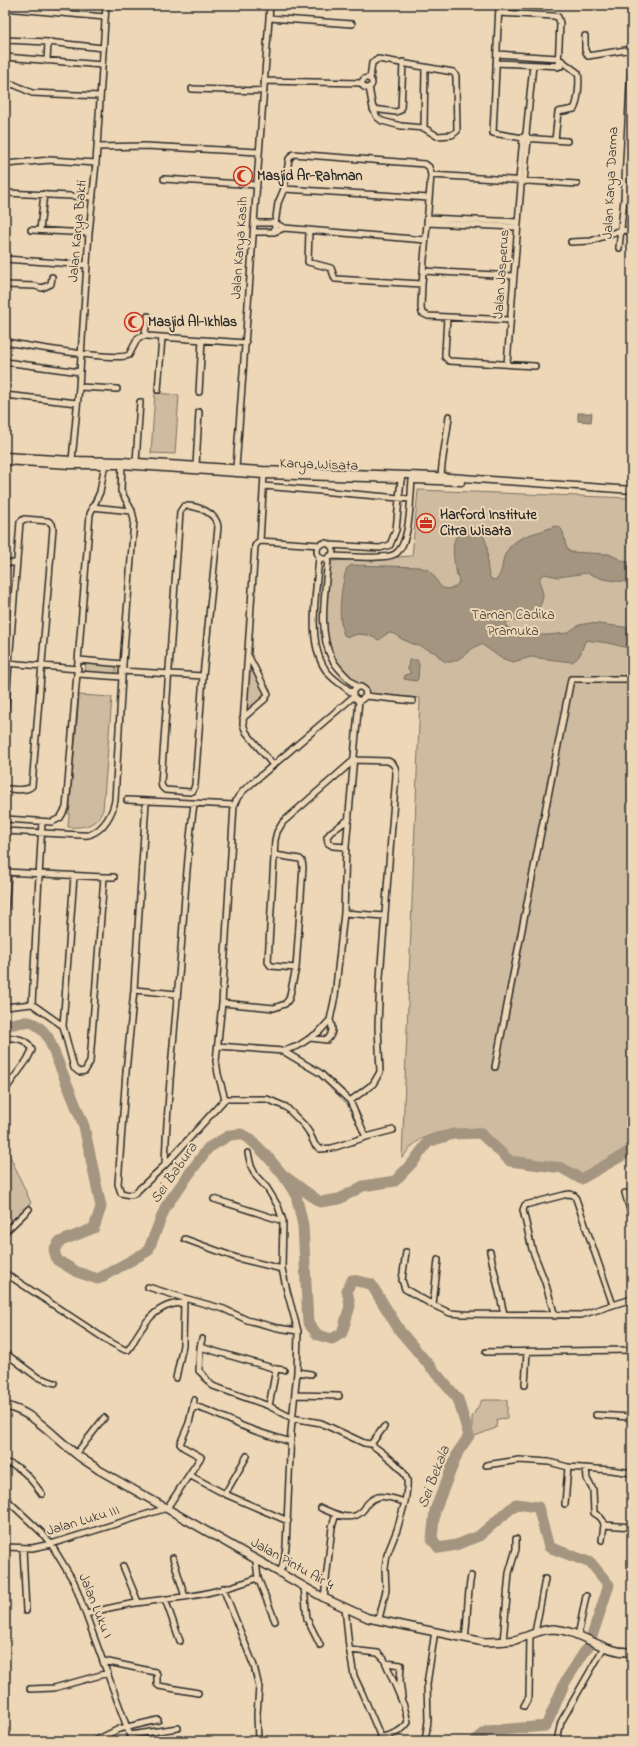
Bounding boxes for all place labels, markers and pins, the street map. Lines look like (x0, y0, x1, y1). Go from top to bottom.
mosque icon: Masjid Ar-Rahman (232, 165, 254, 187)
place label: Masjid Ar-Rahman (257, 166, 362, 187)
mosque icon: Masjid Al-Ikhlas (123, 311, 145, 333)
place label: Masjid Al-Ikhlas (148, 312, 237, 333)
place label: Harford Institute Citra Wisata (440, 505, 538, 542)
office icon: Harford Institute Citra Wisata (415, 512, 437, 534)

